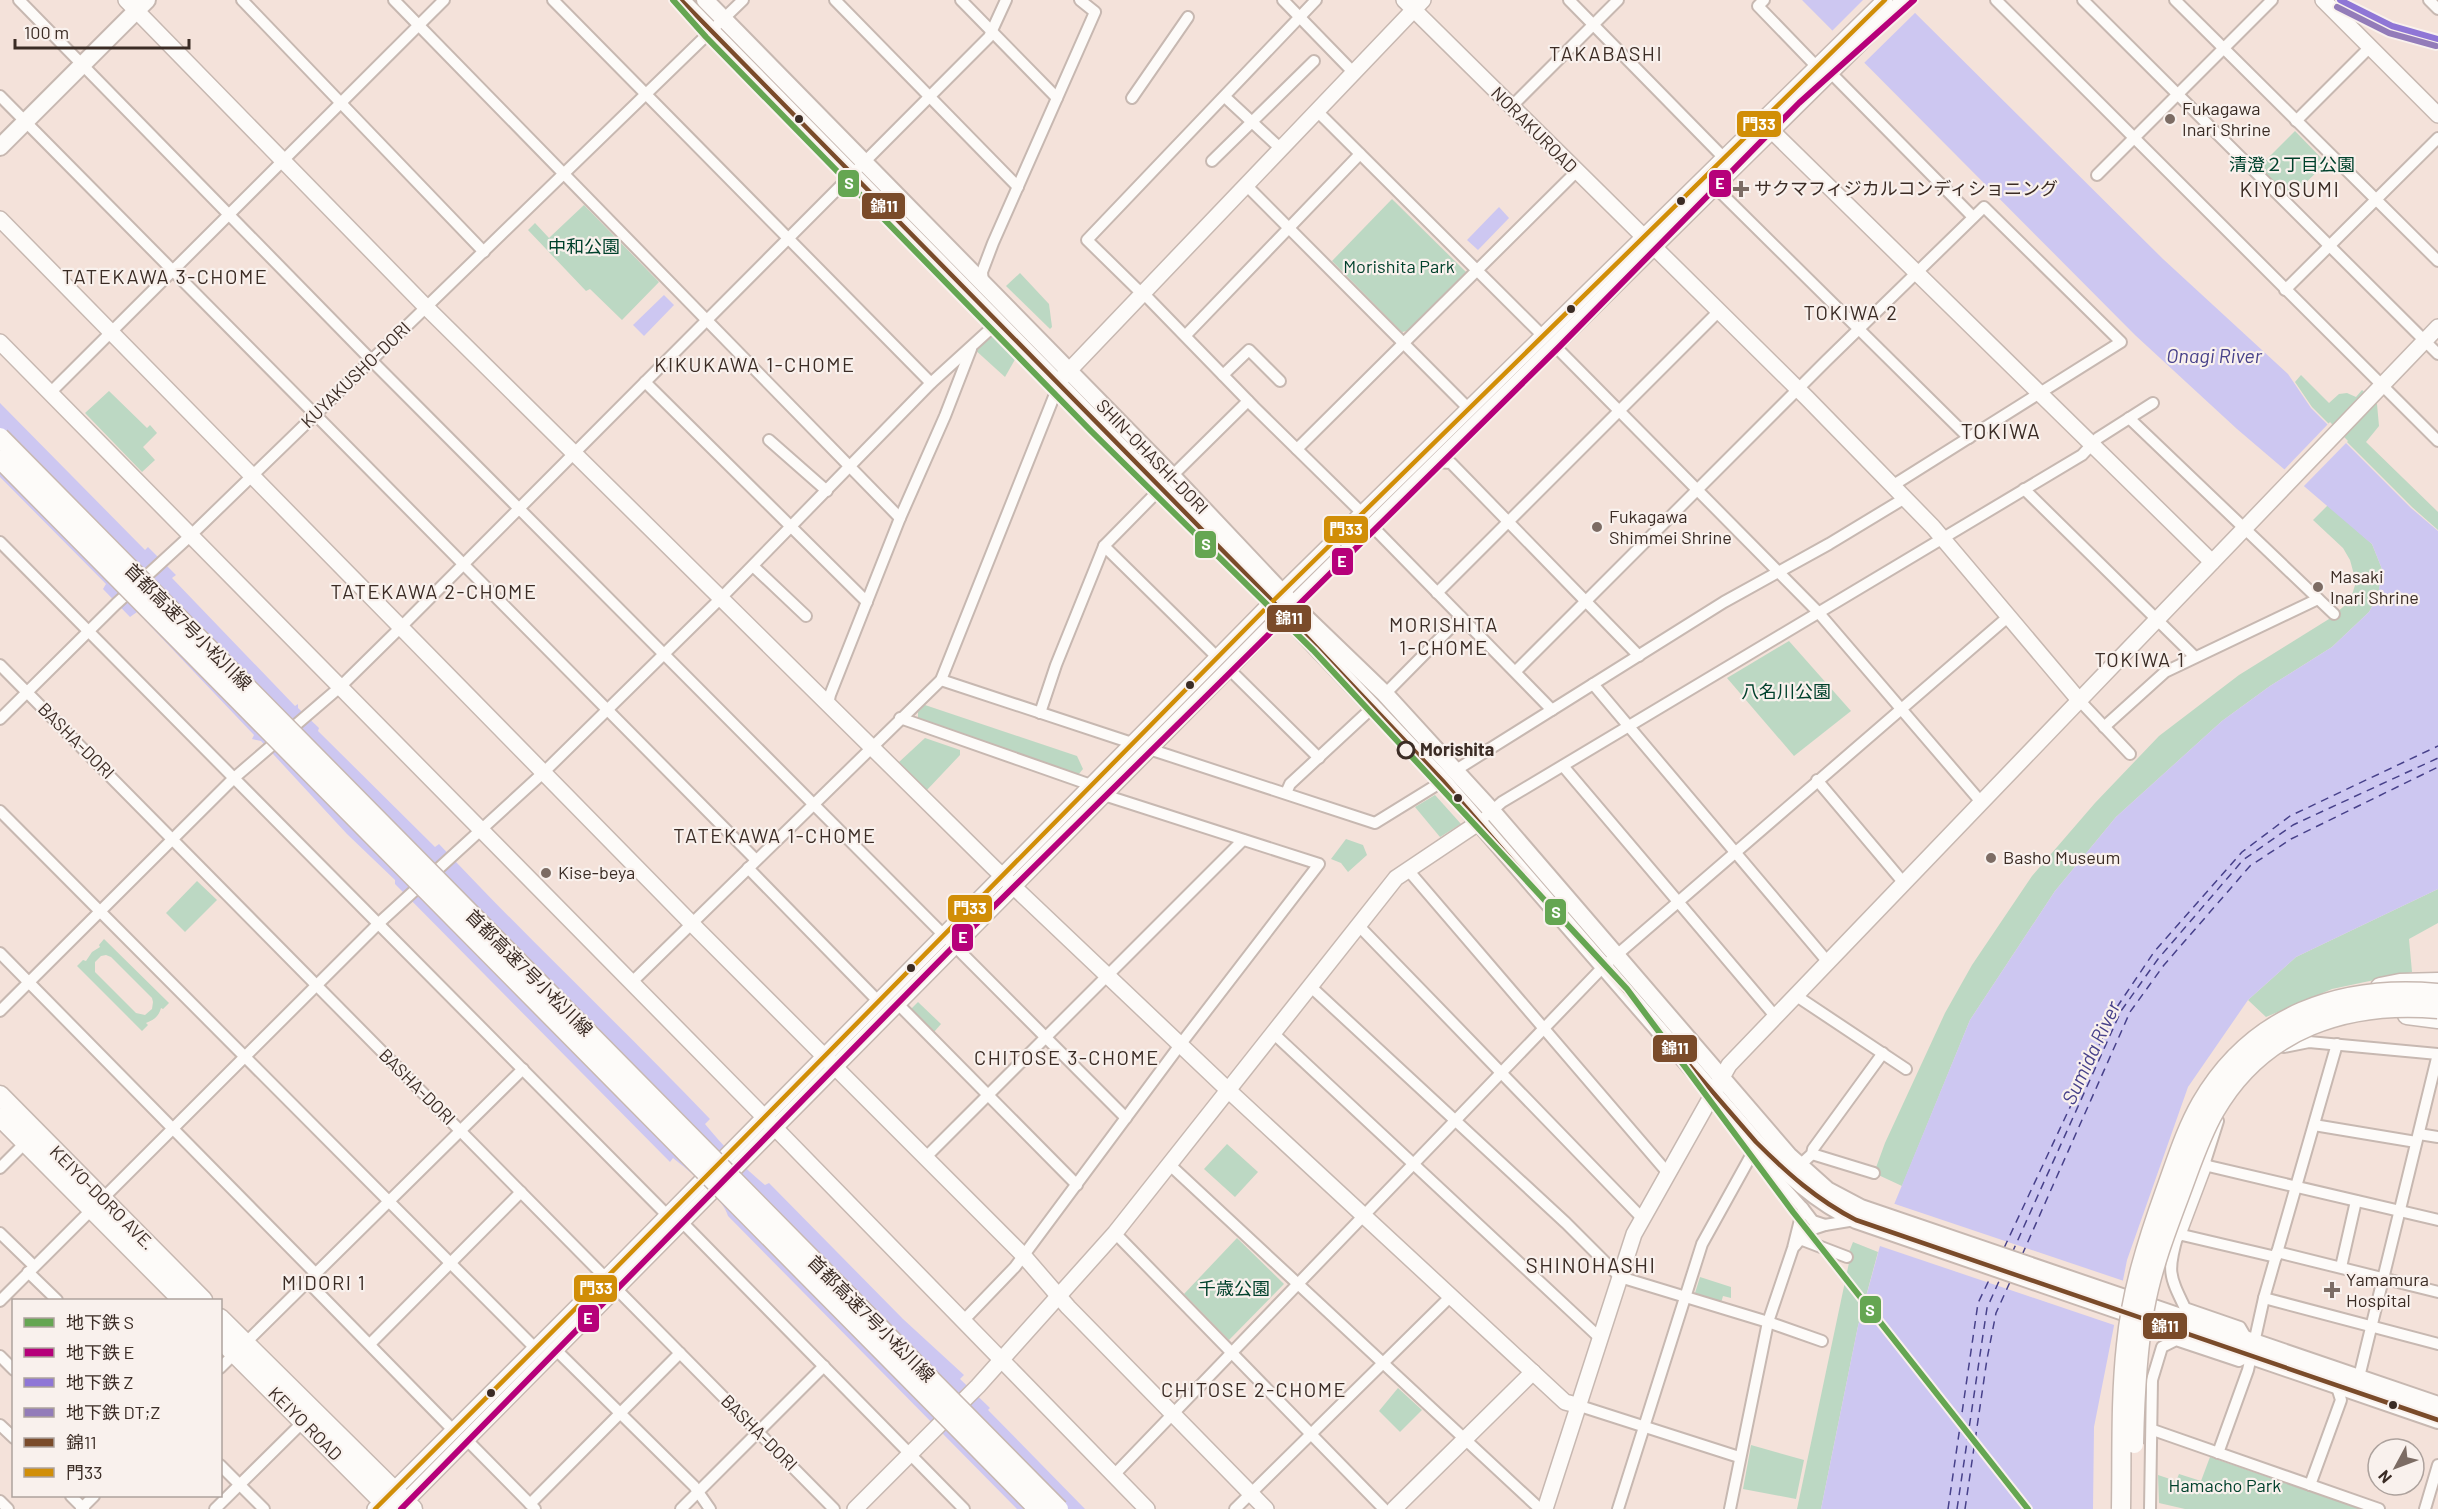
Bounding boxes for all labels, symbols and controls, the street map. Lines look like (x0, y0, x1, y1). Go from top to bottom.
scale bar (15, 12, 189, 50)
text: 100 m (24, 21, 69, 43)
district label: TAKABASHI (1549, 41, 1663, 65)
street label: NORAKUROAD (1487, 82, 1582, 177)
place label: Fukagawa Inari Shrine (2182, 97, 2271, 140)
line badge: 門33 (1736, 110, 1782, 138)
marker: Fukagawa Inari Shrine (2163, 112, 2177, 126)
unlabelled marker (793, 113, 805, 125)
text: 門33 (1742, 114, 1776, 133)
park label: 清澄２丁目公園 (2229, 153, 2355, 175)
line badge: S (837, 169, 860, 198)
line badge: E (1708, 169, 1732, 198)
text: S (844, 173, 854, 192)
text: E (1715, 173, 1725, 192)
district label: KIYOSUMI (2239, 176, 2341, 201)
place label: サクマフィジカルコンディショニング (1754, 177, 2058, 199)
marker: サクマフィジカルコンディショニング (1732, 180, 1750, 198)
line badge: 錦11 (861, 192, 906, 220)
unlabelled marker (1675, 195, 1687, 207)
text: 錦11 (870, 196, 898, 215)
park label: 中和公園 (548, 235, 620, 257)
park label: Morishita Park (1343, 255, 1455, 277)
district label: TATEKAWA 3-CHOME (62, 264, 268, 288)
district label: TOKIWA 2 (1804, 300, 1898, 324)
unlabelled marker (1565, 303, 1577, 315)
street label: KUYAKUSHO-DORI (296, 317, 415, 432)
water label: Onagi River (2166, 343, 2263, 367)
district label: KIKUKAWA 1-CHOME (654, 352, 856, 376)
street label: SHIN-OHASHI-DORI (1092, 394, 1213, 518)
district label: TOKIWA (1961, 418, 2041, 443)
place label: Fukagawa Shimmei Shrine (1609, 505, 1732, 548)
line badge: 門33 (1323, 515, 1369, 544)
text: 門33 (1329, 519, 1363, 538)
marker: Fukagawa Shimmei Shrine (1590, 520, 1604, 534)
line badge: S (1194, 530, 1217, 559)
text: S (1201, 534, 1211, 553)
line badge: E (1331, 547, 1354, 576)
text: E (1337, 551, 1347, 570)
street label: 首都高速7号小松川線 (121, 558, 257, 694)
place label: Masaki Inari Shrine (2330, 565, 2419, 608)
district label: TATEKAWA 2-CHOME (330, 579, 538, 603)
marker: Masaki Inari Shrine (2311, 580, 2325, 594)
line badge: 錦11 (1266, 604, 1312, 633)
text: 錦11 (1275, 608, 1303, 627)
district label: MORISHITA 1-CHOME (1389, 612, 1499, 659)
district label: TOKIWA 1 (2094, 647, 2186, 671)
unlabelled marker (1184, 679, 1196, 691)
park label: 八名川公園 (1741, 680, 1831, 702)
street label: BASHA-DORI (34, 697, 120, 783)
place label: Morishita (1420, 738, 1494, 760)
marker: Morishita (1397, 741, 1415, 759)
unlabelled marker (1452, 792, 1464, 804)
district label: TATEKAWA 1-CHOME (673, 823, 877, 847)
place label: Basho Museum (2003, 846, 2120, 868)
marker: Basho Museum (1984, 851, 1998, 865)
place label: Kise-beya (558, 861, 635, 883)
marker: Kise-beya (539, 866, 553, 880)
line badge: 門33 (947, 894, 993, 923)
text: 門33 (953, 898, 987, 917)
line badge: S (1544, 898, 1567, 926)
text: S (1551, 902, 1561, 921)
street label: 首都高速7号小松川線 (462, 904, 598, 1040)
line badge: E (951, 923, 974, 952)
text: E (958, 927, 968, 946)
unlabelled marker (905, 962, 917, 974)
water label: Sumida River (2056, 996, 2125, 1108)
line badge: 錦11 (1652, 1034, 1698, 1063)
text: 錦11 (1661, 1038, 1689, 1057)
street label: BASHA-DORI (375, 1043, 461, 1129)
district label: CHITOSE 3-CHOME (974, 1045, 1160, 1069)
street label: KEIYO-DORO AVE. (46, 1140, 160, 1254)
street label: 首都高速7号小松川線 (804, 1250, 940, 1386)
district label: SHINOHASHI (1525, 1252, 1657, 1277)
place label: Yamamura Hospital (2346, 1268, 2429, 1311)
district label: MIDORI 1 (282, 1270, 366, 1294)
line badge: 門33 (573, 1274, 618, 1303)
park label: 千歳公園 (1198, 1277, 1270, 1299)
text: 門33 (579, 1278, 613, 1297)
marker: Yamamura Hospital (2323, 1281, 2341, 1299)
line badge: S (1859, 1295, 1882, 1324)
legend (12, 1299, 222, 1497)
text: S (1865, 1300, 1875, 1319)
line badge: E (577, 1304, 600, 1333)
text: E (583, 1308, 593, 1327)
text: 地下鉄 S (66, 1311, 134, 1333)
line badge: 錦11 (2142, 1312, 2188, 1340)
text: 錦11 (2151, 1316, 2179, 1335)
text: 地下鉄 E (66, 1341, 135, 1363)
text: 地下鉄 Z (66, 1371, 133, 1393)
district label: CHITOSE 2-CHOME (1161, 1377, 1347, 1401)
street label: KEIYO ROAD (264, 1382, 347, 1465)
unlabelled marker (485, 1387, 497, 1399)
street label: BASHA-DORI (717, 1389, 803, 1475)
unlabelled marker (2387, 1399, 2399, 1411)
text: 地下鉄 DT;Z (66, 1401, 160, 1423)
text: 錦11 (66, 1431, 97, 1453)
north arrow (2366, 1437, 2426, 1497)
text: 門33 (66, 1461, 103, 1483)
text: N (2374, 1467, 2395, 1487)
park label: Hamacho Park (2169, 1474, 2281, 1496)

